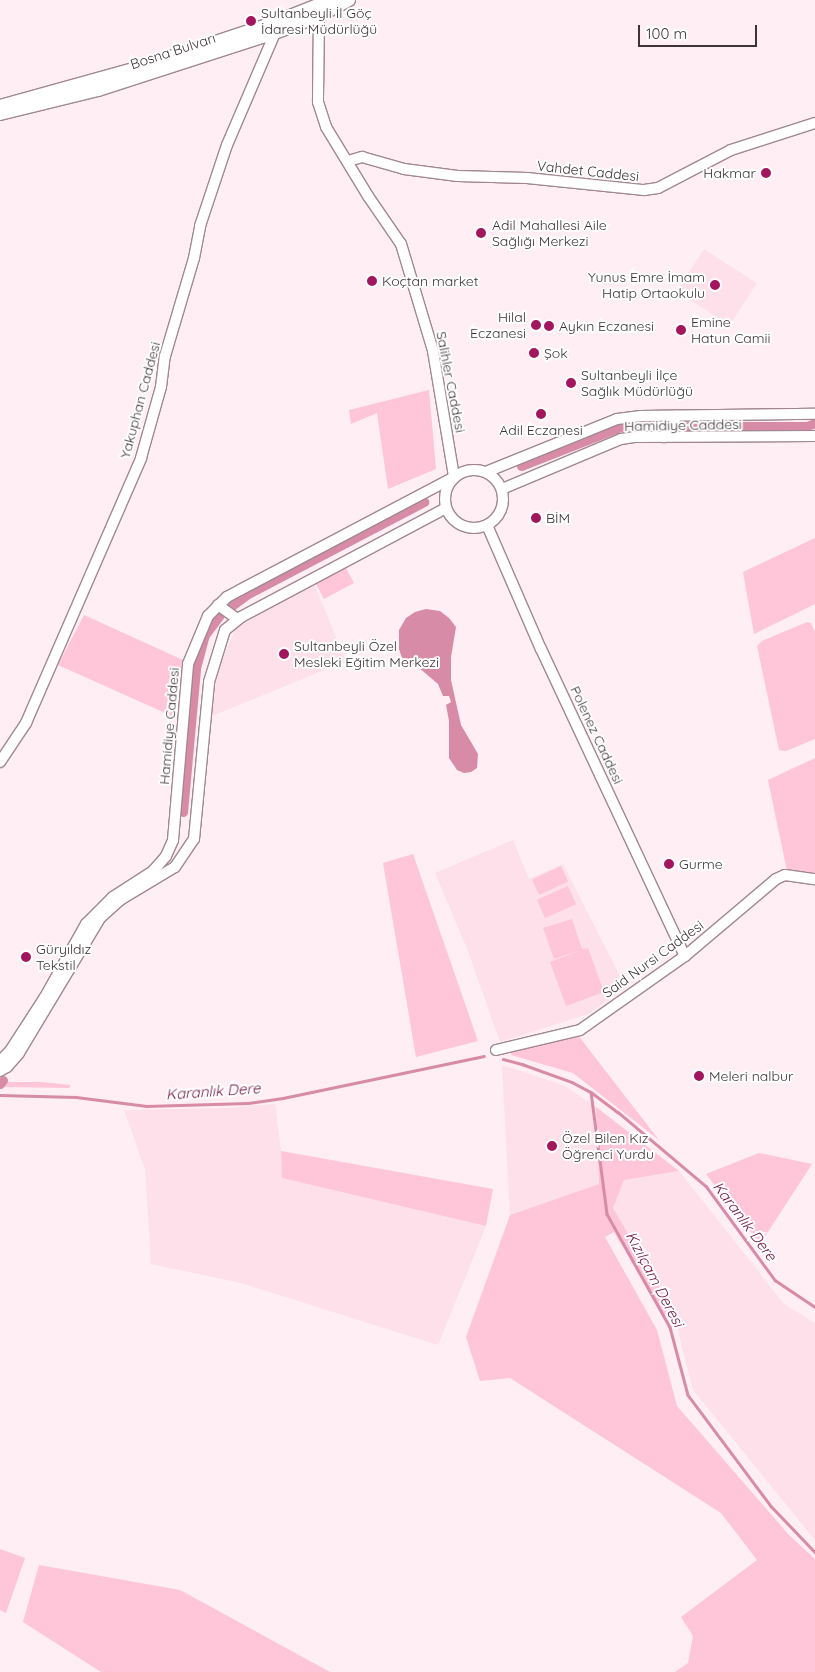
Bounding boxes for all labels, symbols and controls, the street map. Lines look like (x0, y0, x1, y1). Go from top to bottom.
place label: Sultanbeyli İl Göç İdaresi Müdürlüğü (261, 5, 377, 38)
marker: Sultanbeyli İl Göç İdaresi Müdürlüğü (245, 15, 257, 27)
scale bar (640, 15, 759, 47)
text: 100 m (646, 24, 687, 43)
street label: Bosna Bulvarı (128, 29, 218, 73)
street label: Vahdet Caddesi (536, 157, 640, 185)
place label: Hakmar (703, 165, 756, 181)
marker: Hakmar (760, 167, 772, 179)
place label: Adil Mahallesi Aile Sağlığı Merkezi (492, 217, 607, 250)
marker: Adil Mahallesi Aile Sağlığı Merkezi (474, 226, 488, 240)
place label: Yunus Emre İmam Hatip Ortaokulu (588, 269, 705, 302)
place label: Koçtan market (382, 273, 478, 289)
marker: Koçtan market (366, 275, 378, 287)
marker: Yunus Emre İmam Hatip Ortaokulu (709, 279, 721, 291)
place label: Hilal Eczanesi (470, 309, 526, 342)
place label: Emine Hatun Camii (691, 314, 771, 347)
place label: Aykın Eczanesi (559, 318, 654, 334)
marker: Hilal Eczanesi (530, 319, 542, 331)
marker: Aykın Eczanesi (543, 320, 555, 332)
marker: Emine Hatun Camii (675, 324, 687, 336)
street label: Salihler Caddesi (433, 330, 469, 434)
street label: Yakuphan Caddesi (116, 340, 164, 460)
place label: Şok (544, 345, 568, 361)
marker: Şok (528, 347, 540, 359)
place label: Sultanbeyli İlçe Sağlık Müdürlüğü (581, 367, 693, 400)
marker: Sultanbeyli İlçe Sağlık Müdürlüğü (565, 377, 577, 389)
marker: Adil Eczanesi (535, 408, 547, 420)
street label: Hamidiye Caddesi (624, 416, 742, 434)
place label: Adil Eczanesi (499, 422, 583, 438)
place label: BİM (546, 510, 570, 526)
marker: BİM (530, 512, 542, 524)
place label: Sultanbeyli Özel Mesleki Eğitim Merkezi (294, 638, 439, 670)
marker: Sultanbeyli Özel Mesleki Eğitim Merkezi (278, 648, 290, 660)
street label: Hamidiye Caddesi (156, 667, 182, 785)
street label: Polenez Caddesi (567, 683, 627, 787)
place label: Gurme (679, 856, 723, 872)
marker: Gurme (663, 858, 675, 870)
street label: Said Nursi Caddesi (599, 917, 707, 1001)
place label: Güryıldız Tekstil (36, 941, 91, 974)
marker: Güryıldız Tekstil (20, 951, 32, 963)
place label: Meleri nalbur (709, 1068, 793, 1084)
marker: Meleri nalbur (693, 1070, 705, 1082)
water label: Karanlık Dere (165, 1079, 261, 1103)
place label: Özel Bilen Kız Öğrenci Yurdu (562, 1130, 654, 1162)
marker: Özel Bilen Kız Öğrenci Yurdu (546, 1140, 558, 1152)
water label: Karanlık Dere (709, 1178, 781, 1264)
water label: Kızılçam Deresi (622, 1228, 688, 1330)

